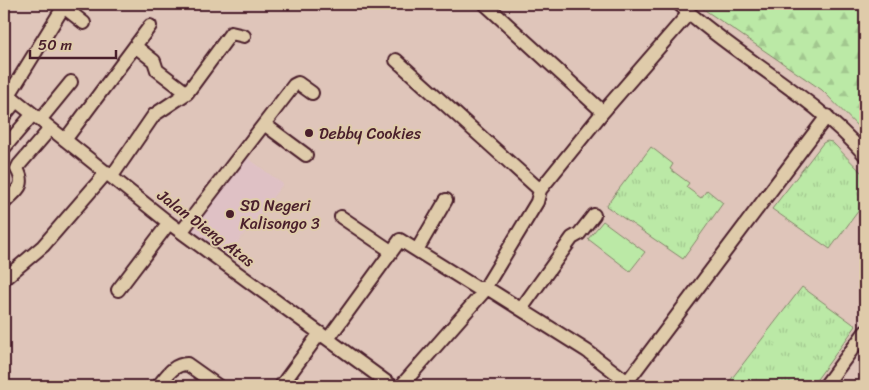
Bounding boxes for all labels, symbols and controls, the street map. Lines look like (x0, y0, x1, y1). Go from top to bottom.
scale bar (30, 28, 116, 60)
text: 50 m (38, 32, 73, 58)
place label: Debby Cookies (319, 119, 422, 148)
marker: Debby Cookies (303, 127, 315, 139)
street label: Jalan Dieng Atas (150, 181, 261, 275)
place label: SD Negeri Kalisongo 3 (240, 191, 320, 238)
marker: SD Negeri Kalisongo 3 (224, 208, 236, 220)

